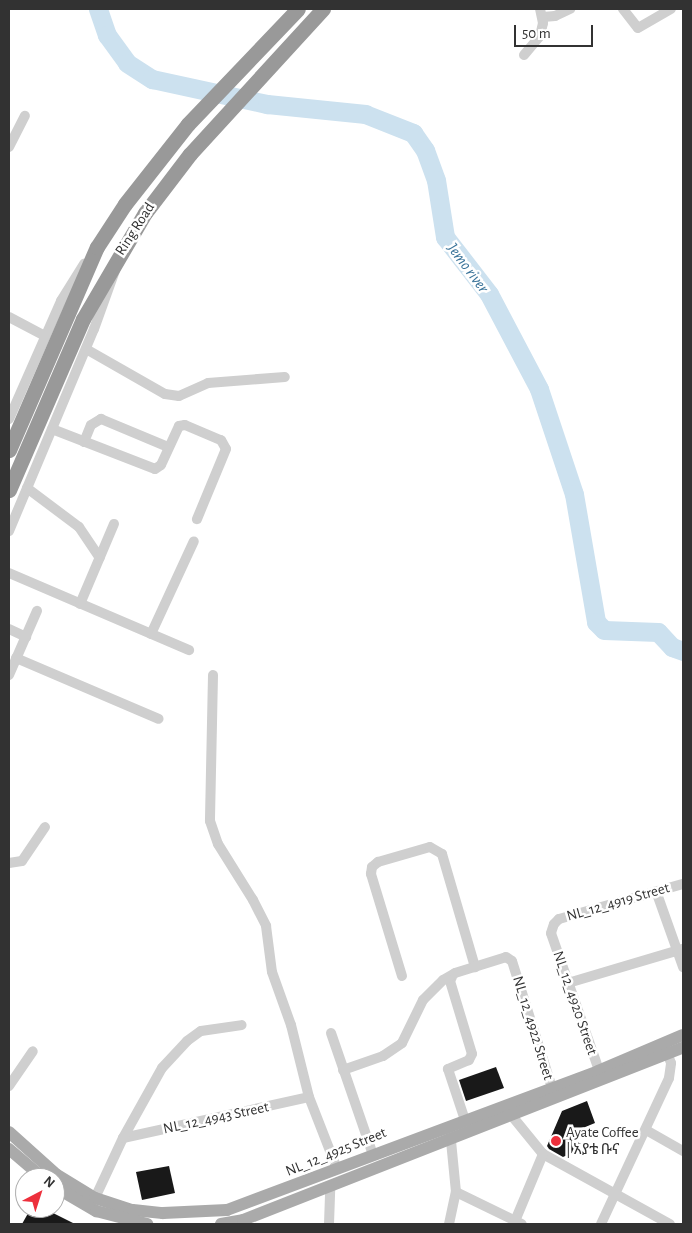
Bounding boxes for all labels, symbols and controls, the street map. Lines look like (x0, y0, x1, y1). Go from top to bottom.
scale bar (517, 15, 596, 47)
text: 50 m (522, 26, 551, 41)
street label: Ring Road (111, 199, 159, 259)
water label: Jemo river (443, 239, 493, 297)
street label: NL_12_4919 Street (564, 879, 672, 925)
street label: NL_12_4920 Street (549, 949, 601, 1057)
street label: NL_12_4922 Street (509, 974, 557, 1082)
street label: NL_12_4943 Street (162, 1098, 270, 1138)
place label: Ayate Coffee | አያቴ ቡና (566, 1123, 639, 1158)
street label: NL_12_4925 Street (283, 1124, 389, 1180)
marker: Ayate Coffee | አያቴ ቡና (550, 1135, 562, 1147)
north arrow (15, 1168, 65, 1218)
text: N (41, 1174, 57, 1191)

